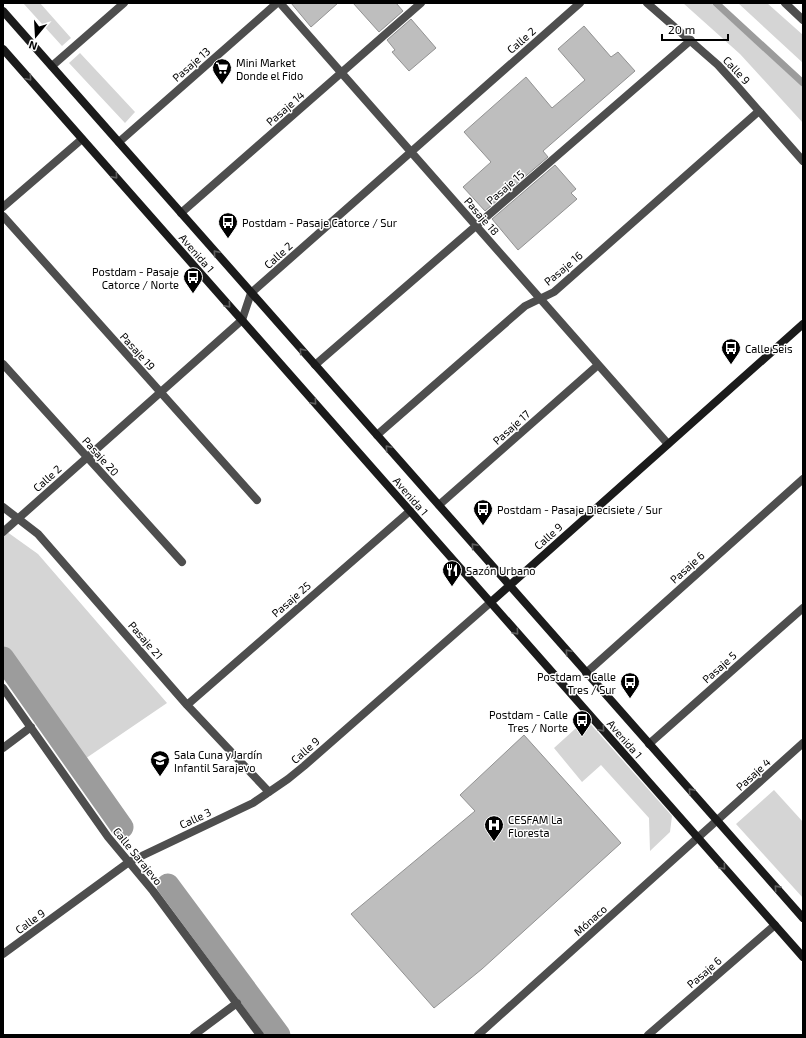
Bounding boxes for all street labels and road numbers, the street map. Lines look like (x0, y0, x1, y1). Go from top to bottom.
street label: Calle 2 (504, 24, 538, 56)
street label: Pasaje 13 (169, 44, 213, 85)
street label: Calle 9 (721, 53, 753, 87)
street label: Pasaje 14 (263, 88, 308, 129)
street label: Pasaje 15 (484, 167, 527, 208)
street label: Pasaje 18 (461, 194, 502, 238)
street label: Avenida 1 (177, 231, 217, 275)
street label: Calle 2 (261, 239, 295, 271)
street label: Pasaje 16 (541, 248, 585, 288)
street label: Pasaje 19 (117, 330, 158, 373)
street label: Pasaje 17 (490, 407, 533, 448)
street label: Pasaje 20 (79, 434, 122, 479)
street label: Calle 2 (30, 462, 64, 494)
street label: Avenida 1 (391, 474, 431, 518)
street label: Calle 9 (531, 520, 565, 552)
street label: Pasaje 6 (667, 548, 707, 586)
street label: Pasaje 25 (269, 579, 314, 620)
street label: Pasaje 21 (125, 618, 166, 662)
street label: Pasaje 5 (699, 648, 739, 686)
street label: Avenida 1 (605, 717, 645, 761)
street label: Calle 9 (288, 734, 322, 766)
street label: Pasaje 4 (733, 755, 774, 794)
street label: Calle 3 (177, 805, 213, 831)
street label: Calle Sarajevo (110, 825, 165, 888)
street label: Mónaco (571, 902, 609, 938)
street label: Calle 9 (13, 906, 47, 936)
street label: Pasaje 6 (684, 953, 725, 991)

